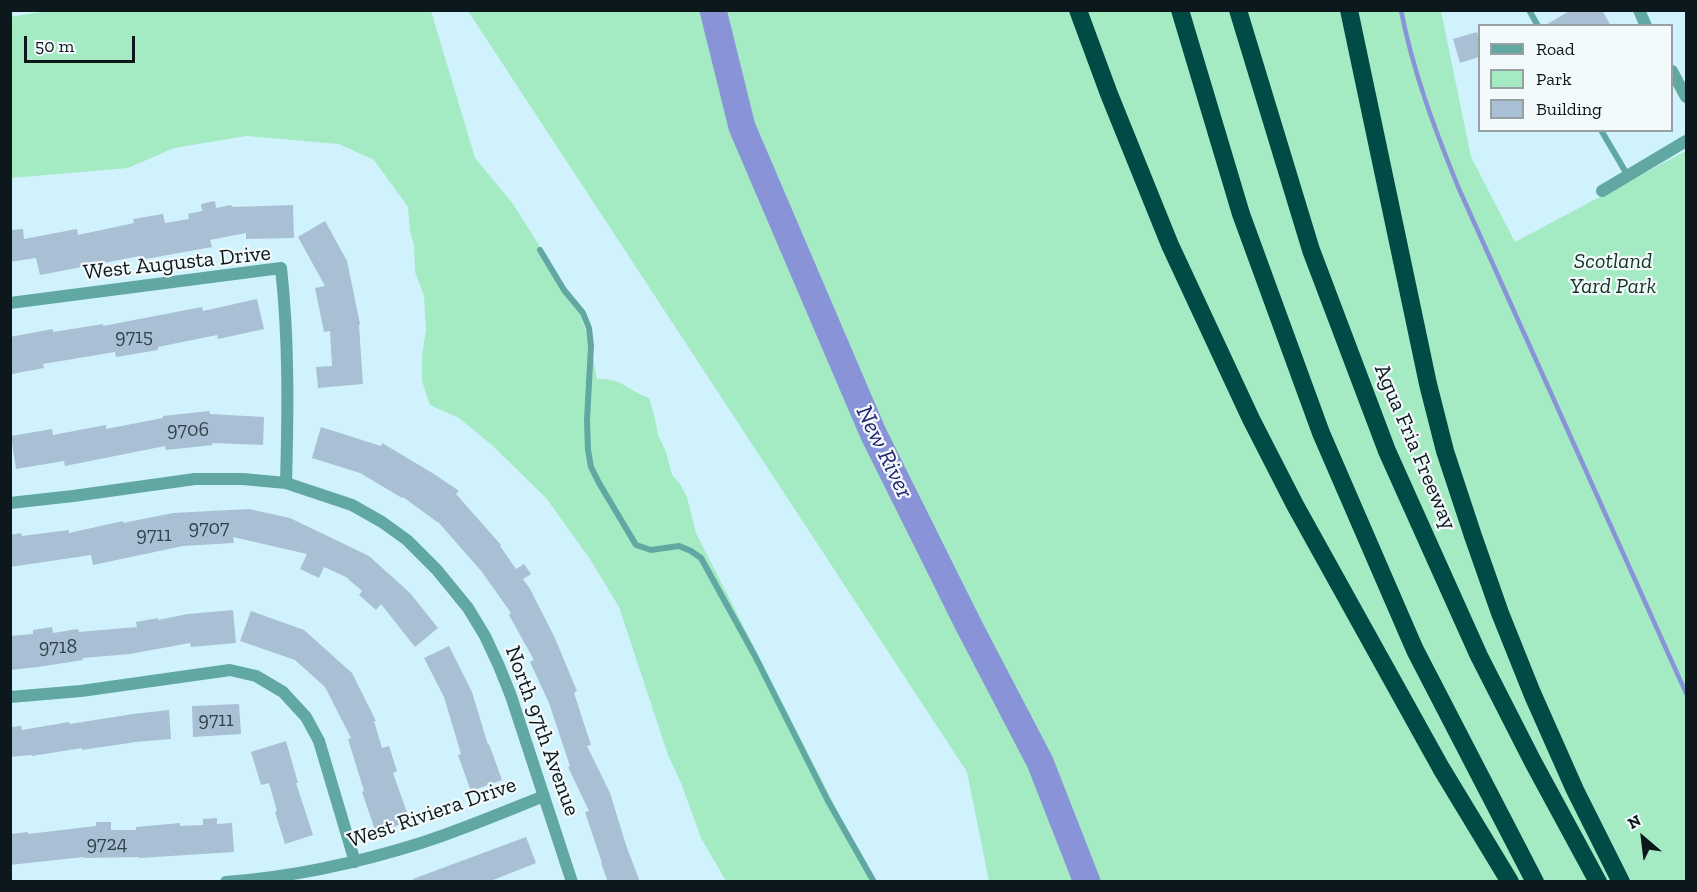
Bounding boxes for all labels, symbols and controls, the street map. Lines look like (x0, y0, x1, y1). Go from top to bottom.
scale bar (27, 24, 138, 62)
legend (1478, 24, 1673, 132)
text: 50 m (35, 35, 74, 57)
text: Road (1536, 38, 1575, 60)
text: Park (1536, 68, 1572, 90)
text: Building (1536, 98, 1602, 120)
street label: West Augusta Drive (82, 240, 272, 286)
park label: Scotland Yard Park (1570, 249, 1656, 300)
house number: 9715 (115, 325, 153, 349)
street label: Agua Fria Freeway (1368, 360, 1462, 534)
water label: New River (849, 401, 919, 503)
house number: 9706 (167, 418, 209, 442)
house number: 9707 (189, 516, 229, 540)
house number: 9711 (136, 523, 172, 547)
house number: 9718 (39, 635, 77, 659)
street label: North 97th Avenue (499, 642, 585, 820)
house number: 9711 (198, 708, 234, 732)
street label: West Riviera Drive (344, 772, 520, 854)
north arrow (1613, 808, 1673, 868)
text: N (1624, 810, 1644, 833)
house number: 9724 (86, 832, 128, 856)

